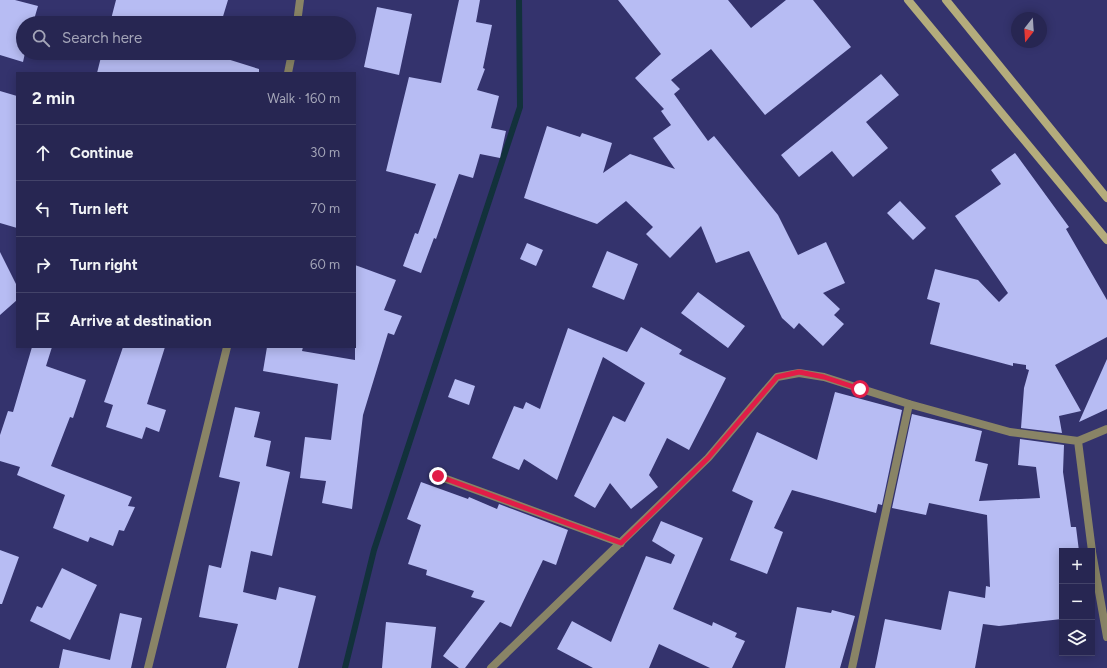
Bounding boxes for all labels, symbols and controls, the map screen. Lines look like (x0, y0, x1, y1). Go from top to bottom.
north arrow (1011, 12, 1047, 48)
search box (16, 16, 356, 60)
icon: search (30, 27, 52, 49)
text: Search here (62, 29, 142, 47)
text: 2 min (32, 88, 75, 108)
text: Walk · 160 m (267, 91, 340, 106)
icon: ahead (32, 142, 54, 164)
text: Continue (70, 144, 133, 162)
text: 30 m (310, 145, 340, 160)
icon: left (32, 198, 54, 220)
text: Turn left (70, 200, 128, 218)
text: 70 m (310, 201, 340, 216)
icon: right (32, 254, 54, 276)
text: Turn right (70, 256, 138, 274)
text: 60 m (310, 257, 340, 272)
icon: arrive (32, 310, 54, 332)
text: Arrive at destination (70, 312, 211, 330)
route start (851, 380, 869, 398)
route end (429, 467, 447, 485)
map controls (1059, 548, 1095, 656)
button: + (1059, 548, 1095, 584)
button: − (1059, 584, 1095, 620)
button: layers (1059, 620, 1095, 656)

